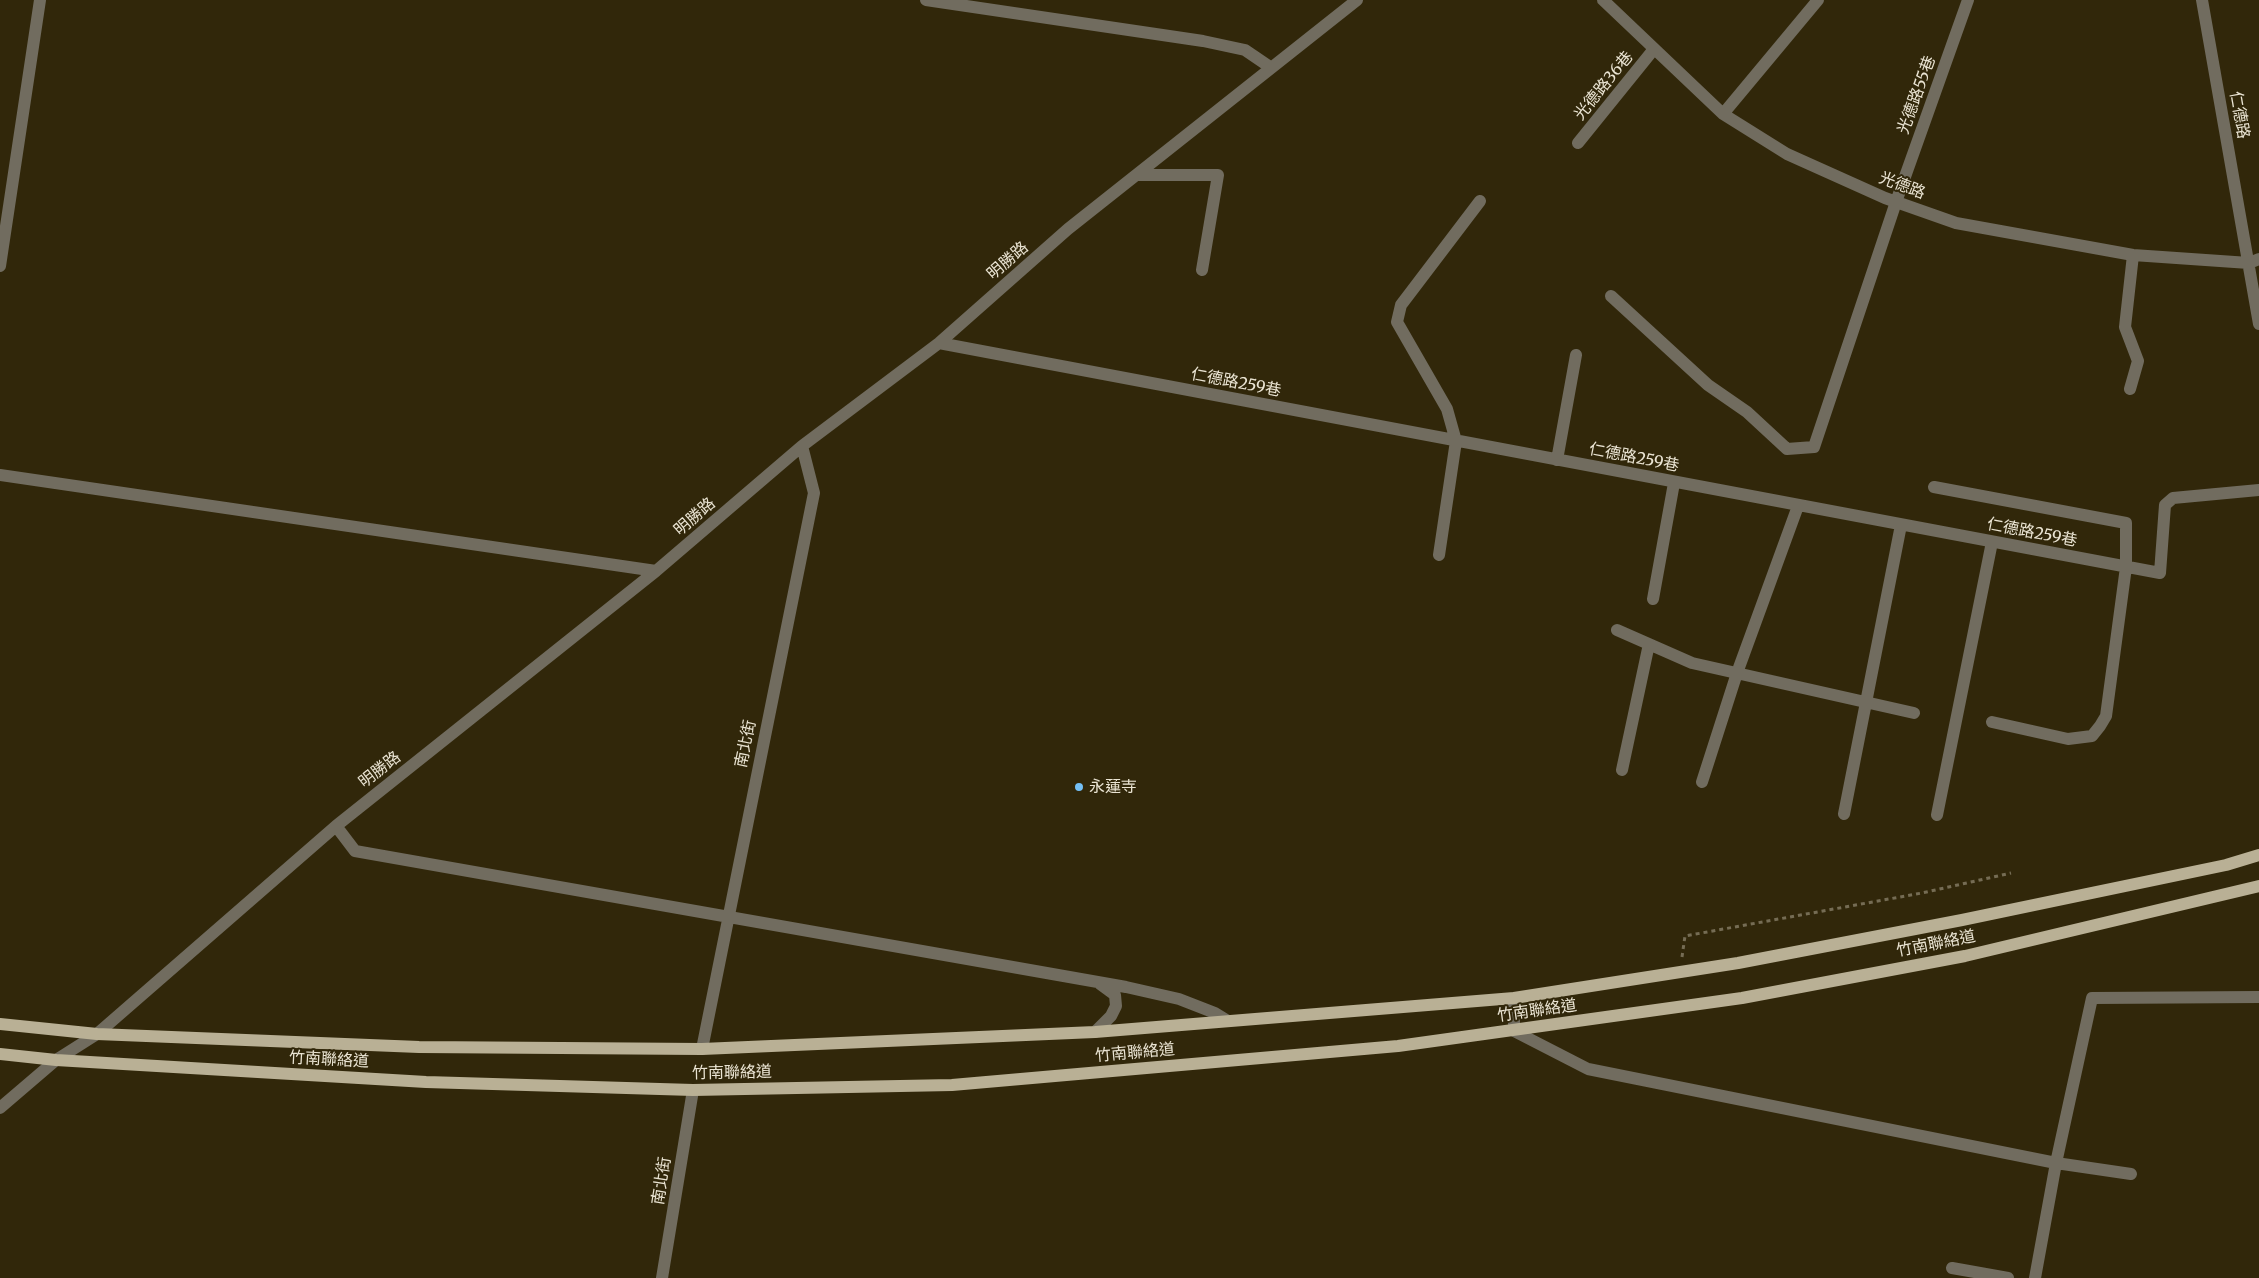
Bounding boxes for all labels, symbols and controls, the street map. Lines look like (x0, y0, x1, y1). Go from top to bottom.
street label: 光德路36巷 (1571, 48, 1637, 124)
street label: 光德路55巷 (1894, 53, 1940, 137)
street label: 仁德路 (2225, 90, 2253, 140)
street label: 光德路 (1876, 168, 1928, 204)
street label: 明勝路 (984, 238, 1032, 284)
street label: 仁德路259巷 (1189, 365, 1283, 401)
street label: 仁德路259巷 (1587, 440, 1681, 476)
street label: 明勝路 (671, 494, 719, 540)
street label: 仁德路259巷 (1985, 515, 2079, 551)
street label: 南北街 (732, 719, 760, 769)
street label: 明勝路 (355, 748, 405, 792)
place label: 永蓮寺 (1089, 777, 1137, 797)
marker: 永蓮寺 (1073, 781, 1085, 793)
street label: 竹南聯絡道 (1895, 927, 1977, 961)
street label: 竹南聯絡道 (1496, 996, 1578, 1026)
street label: 竹南聯絡道 (1094, 1040, 1176, 1066)
street label: 竹南聯絡道 (289, 1048, 369, 1072)
street label: 竹南聯絡道 (692, 1063, 772, 1083)
street label: 南北街 (649, 1156, 675, 1206)

